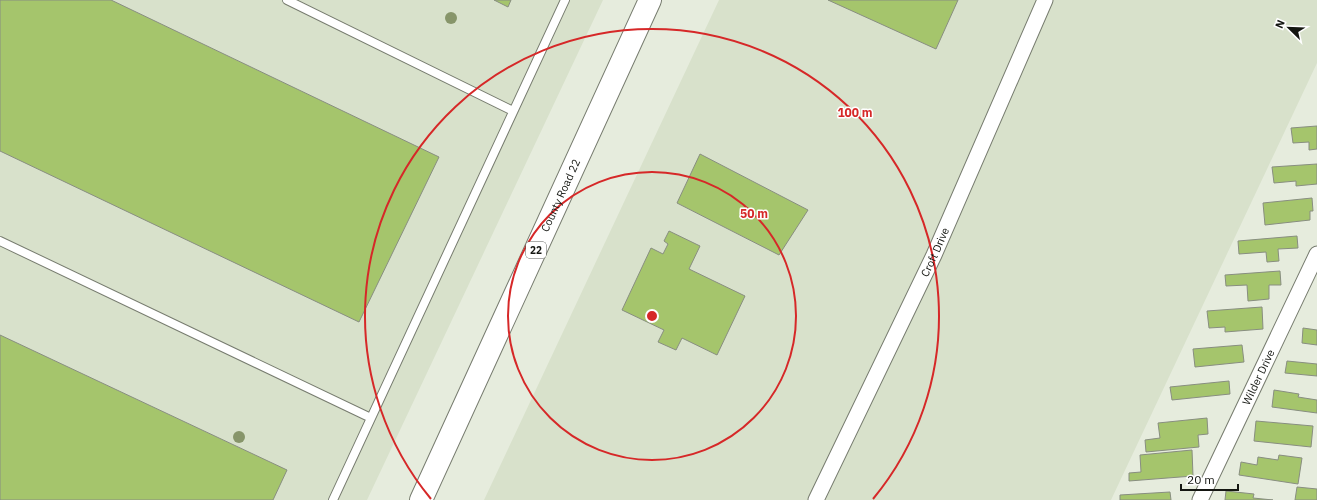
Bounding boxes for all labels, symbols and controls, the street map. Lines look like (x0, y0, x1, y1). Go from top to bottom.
north arrow (1269, 8, 1309, 48)
text: N (1272, 18, 1288, 30)
text: 100 m (837, 105, 873, 120)
street label: County Road 22 (538, 157, 583, 234)
text: 50 m (740, 206, 768, 221)
street label: Croft Drive (918, 225, 952, 279)
road number: 22 (526, 242, 546, 258)
centre of rings (645, 309, 659, 323)
street label: Wilder Drive (1239, 347, 1278, 407)
scale bar (1181, 466, 1238, 492)
text: 20 m (1187, 472, 1215, 487)

